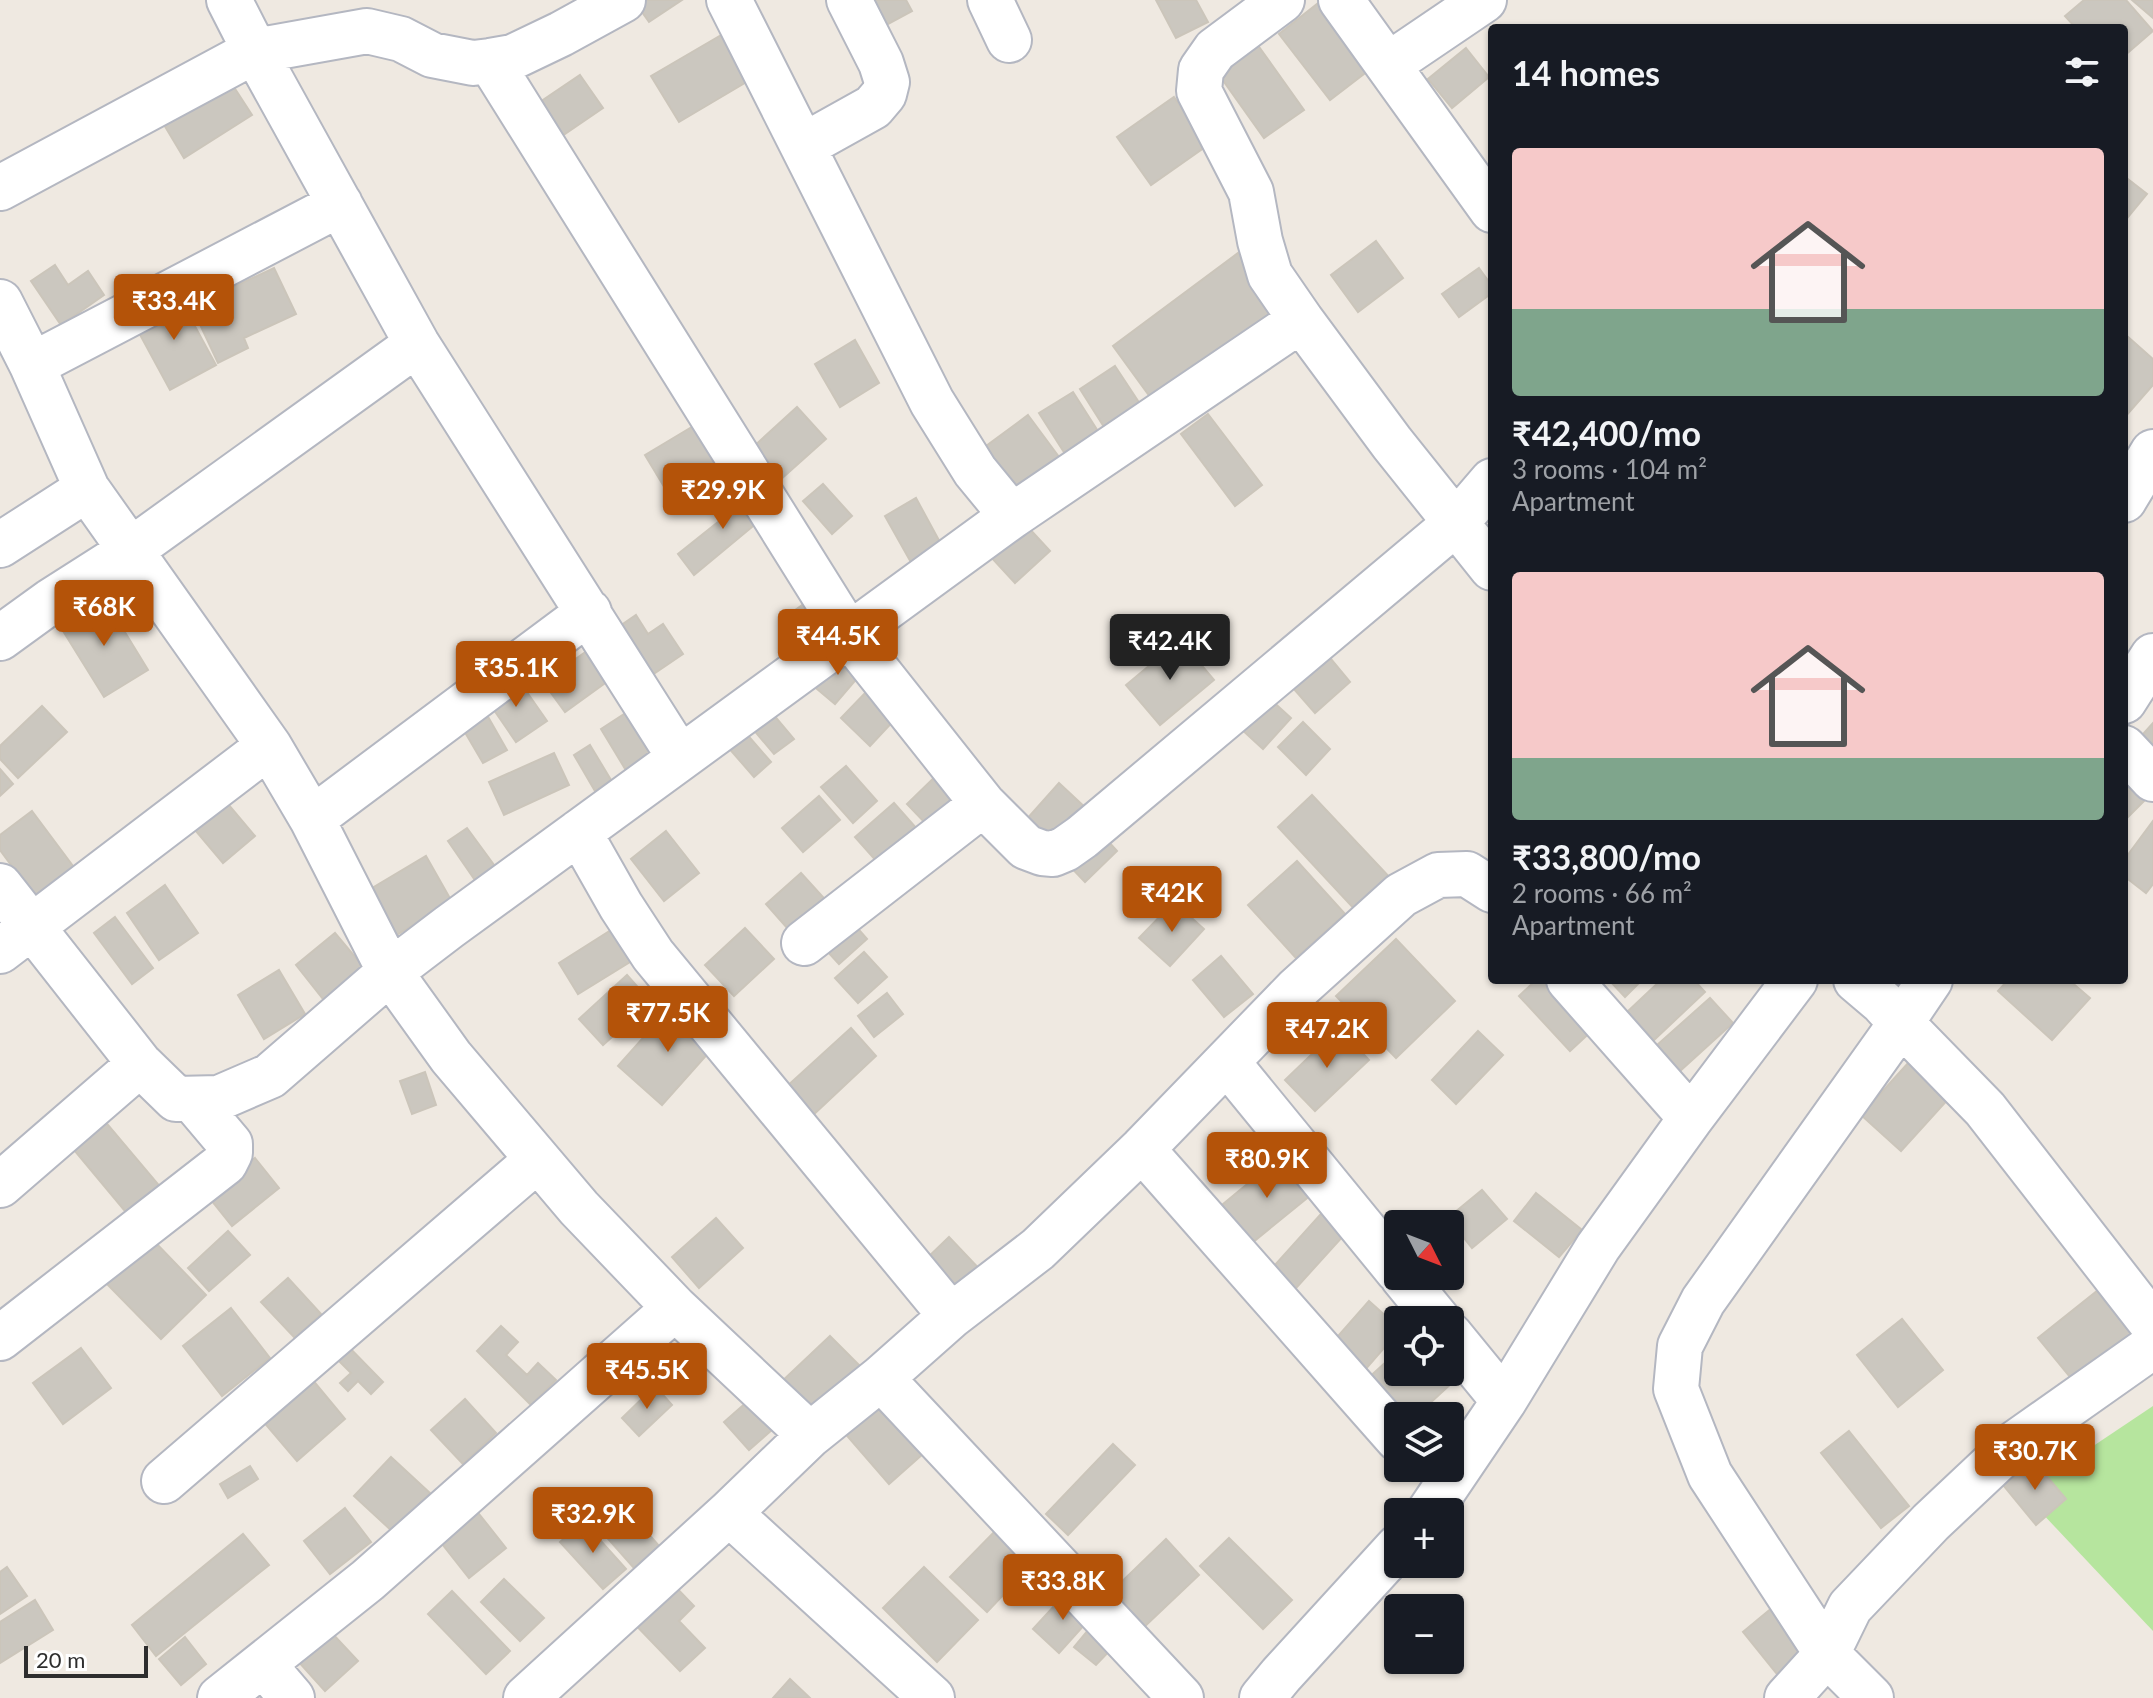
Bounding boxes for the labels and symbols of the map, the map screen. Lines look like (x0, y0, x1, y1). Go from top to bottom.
pin: ₹33.4K (109, 274, 239, 342)
pin: ₹29.9K (658, 463, 788, 531)
pin: ₹68K (57, 580, 151, 648)
pin: ₹44.5K (773, 609, 903, 677)
pin: ₹42.4K (1105, 614, 1235, 682)
pin: ₹35.1K (451, 641, 581, 709)
pin: ₹42K (1125, 866, 1219, 934)
pin: ₹77.5K (603, 986, 733, 1054)
pin: ₹47.2K (1262, 1002, 1392, 1070)
pin: ₹80.9K (1202, 1132, 1332, 1200)
north arrow (1384, 1210, 1464, 1290)
pin: ₹45.5K (582, 1343, 712, 1411)
pin: ₹30.7K (1970, 1424, 2100, 1492)
pin: ₹32.9K (528, 1487, 658, 1555)
pin: ₹33.8K (998, 1554, 1128, 1622)
scale bar (24, 1642, 148, 1678)

